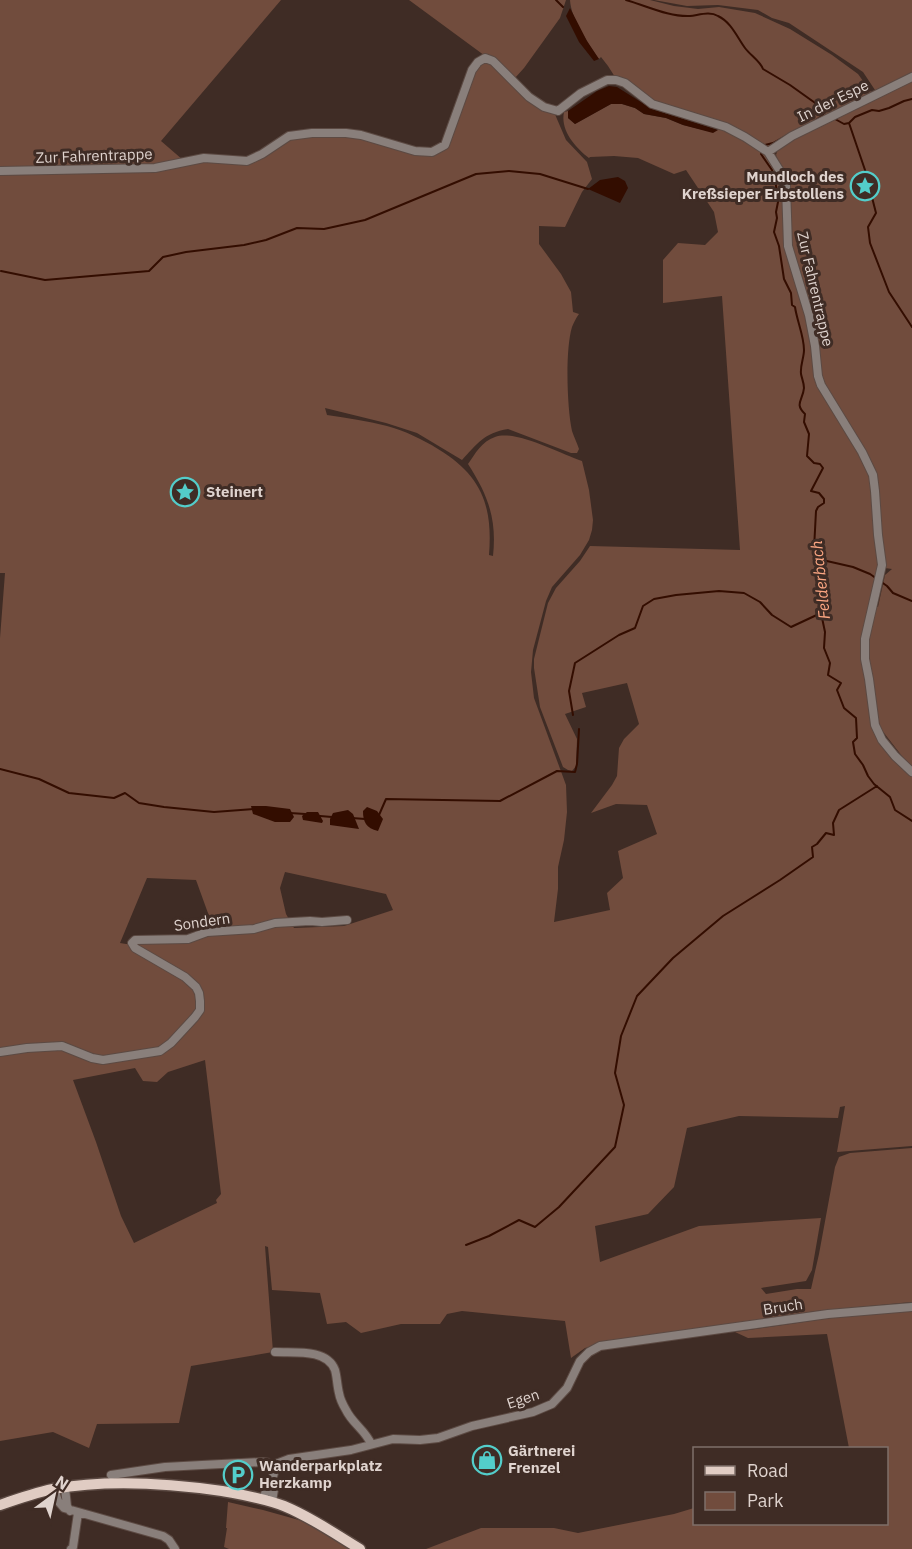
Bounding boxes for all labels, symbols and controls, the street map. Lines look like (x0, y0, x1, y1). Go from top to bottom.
street label: In der Espe (794, 75, 872, 126)
street label: Zur Fahrentrappe (35, 144, 153, 167)
place label: Mundloch des Kreßsieper Erbstollens (682, 167, 844, 203)
place icon: Mundloch des Kreßsieper Erbstollens (849, 170, 881, 202)
street label: Zur Fahrentrappe (793, 230, 838, 348)
place icon: Steinert (169, 476, 201, 508)
place label: Steinert (206, 482, 263, 501)
water label: Felderbach (806, 540, 834, 620)
street label: Sondern (173, 908, 231, 935)
street label: Bruch (762, 1294, 804, 1319)
street label: Egen (504, 1384, 542, 1413)
place label: Gärtnerei Frenzel (508, 1441, 575, 1477)
shop icon: Gärtnerei Frenzel (471, 1444, 503, 1476)
legend (693, 1447, 888, 1525)
place label: Wanderparkplatz Herzkamp (259, 1456, 382, 1492)
parking icon: Wanderparkplatz Herzkamp (222, 1459, 254, 1491)
text: Road (747, 1459, 788, 1482)
north arrow (24, 1465, 84, 1525)
text: N (52, 1471, 72, 1494)
text: Park (747, 1489, 784, 1512)

